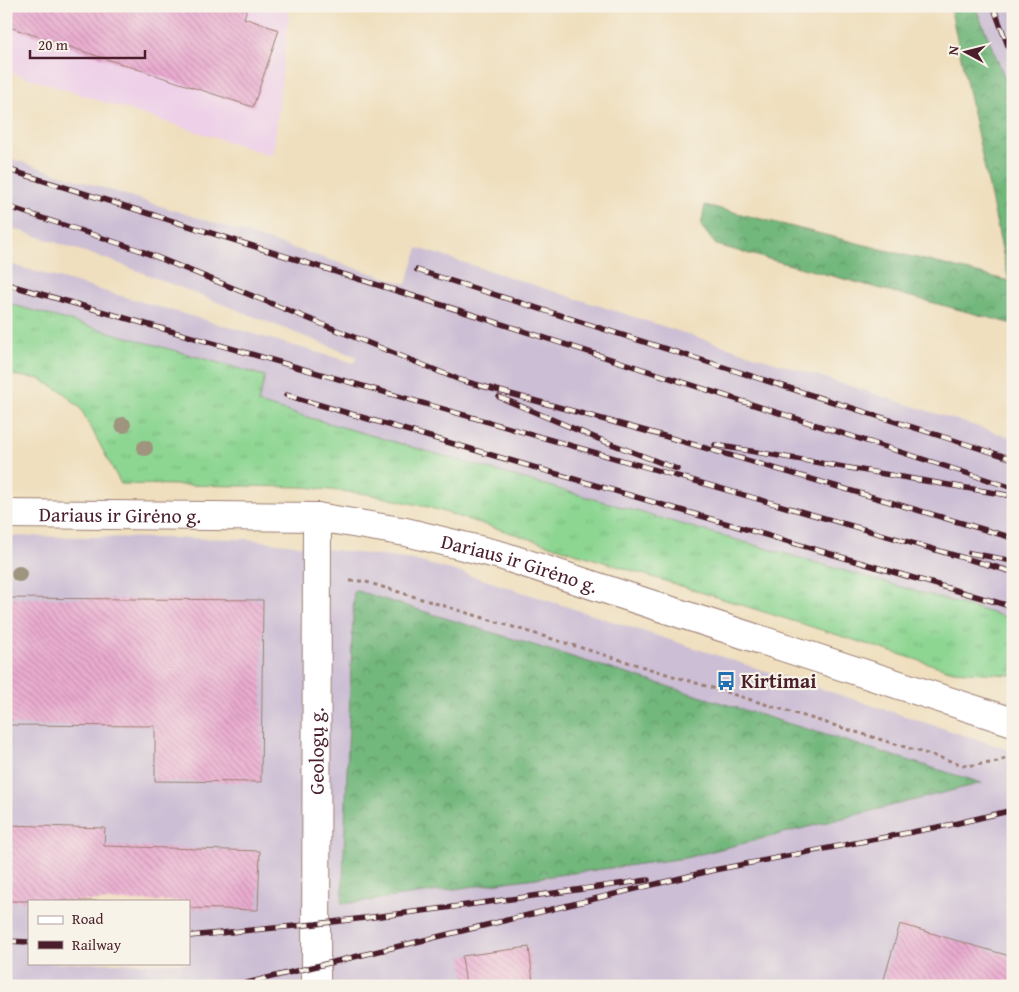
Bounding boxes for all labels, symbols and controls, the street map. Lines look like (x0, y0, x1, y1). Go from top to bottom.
scale bar (30, 28, 145, 60)
north arrow (942, 28, 992, 78)
text: 20 m (38, 34, 69, 55)
text: N (943, 44, 964, 56)
street label: Dariaus ir Girėno g. (39, 499, 201, 530)
street label: Dariaus ir Girėno g. (438, 526, 602, 600)
place label: Kirtimai (741, 666, 816, 695)
bus stop icon: Kirtimai (715, 670, 737, 692)
street label: Geologų g. (301, 707, 331, 795)
legend (28, 900, 190, 964)
text: Road (72, 908, 103, 929)
text: Railway (72, 934, 122, 955)

